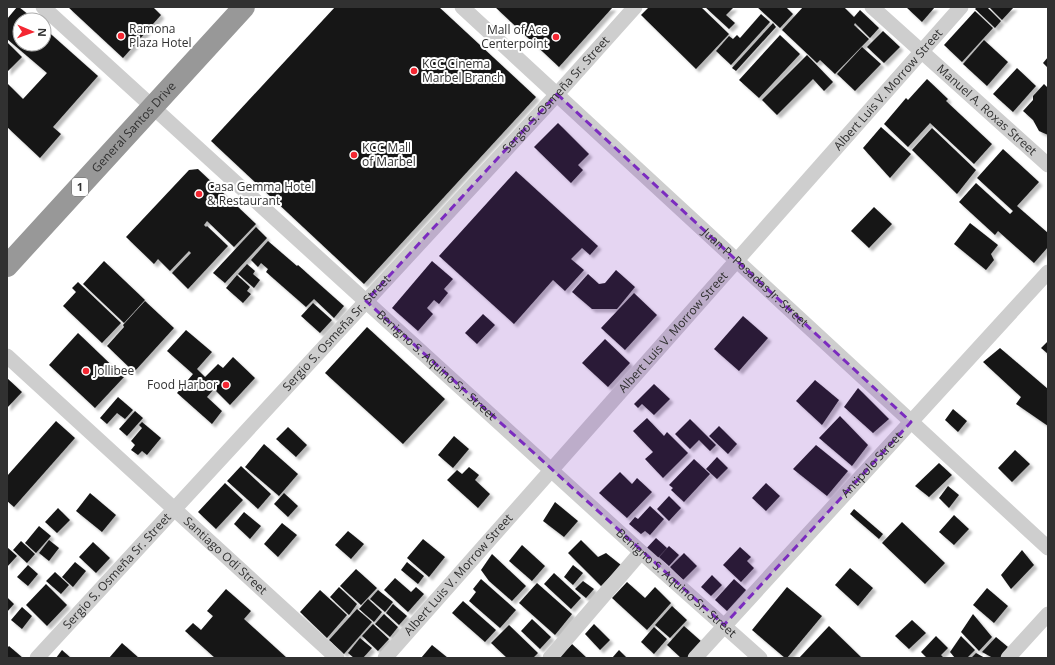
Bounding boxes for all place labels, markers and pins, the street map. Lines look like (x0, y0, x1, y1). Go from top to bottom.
place label: Ramona Plaza Hotel (129, 20, 191, 51)
place label: Mall of Ace Centerpoint (481, 21, 548, 52)
marker: Ramona Plaza Hotel (116, 31, 126, 41)
marker: Mall of Ace Centerpoint (551, 32, 561, 42)
place label: KCC Cinema Marbel Branch (422, 55, 504, 86)
marker: KCC Cinema Marbel Branch (409, 66, 419, 76)
place label: KCC Mall of Marbel (362, 139, 416, 170)
marker: KCC Mall of Marbel (349, 150, 359, 160)
place label: Casa Gemma Hotel & Restaurant (207, 178, 314, 209)
marker: Casa Gemma Hotel & Restaurant (194, 189, 204, 199)
place label: Jollibee (93, 362, 135, 379)
marker: Jollibee (81, 366, 91, 376)
place label: Food Harbor (147, 376, 218, 393)
marker: Food Harbor (221, 380, 231, 390)

